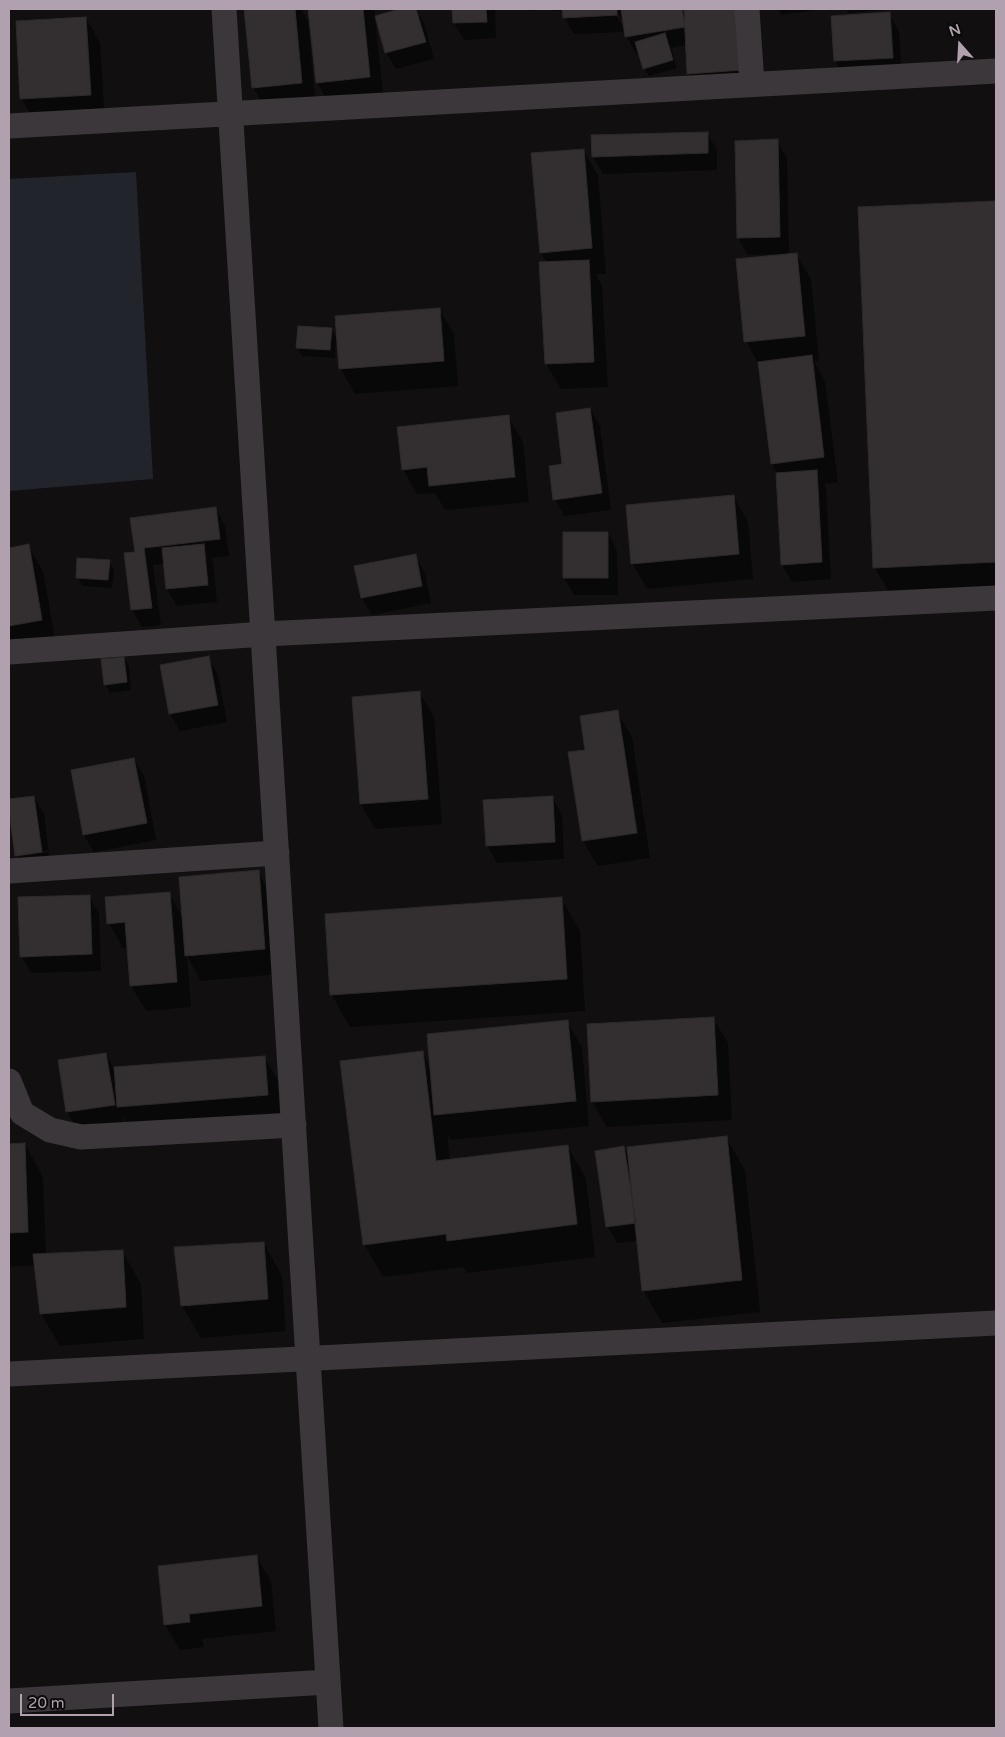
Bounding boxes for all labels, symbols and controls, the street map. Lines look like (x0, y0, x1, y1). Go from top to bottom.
north arrow (935, 20, 985, 70)
text: N (947, 20, 963, 40)
scale bar (22, 1684, 116, 1716)
text: 20 m (28, 1694, 65, 1712)

